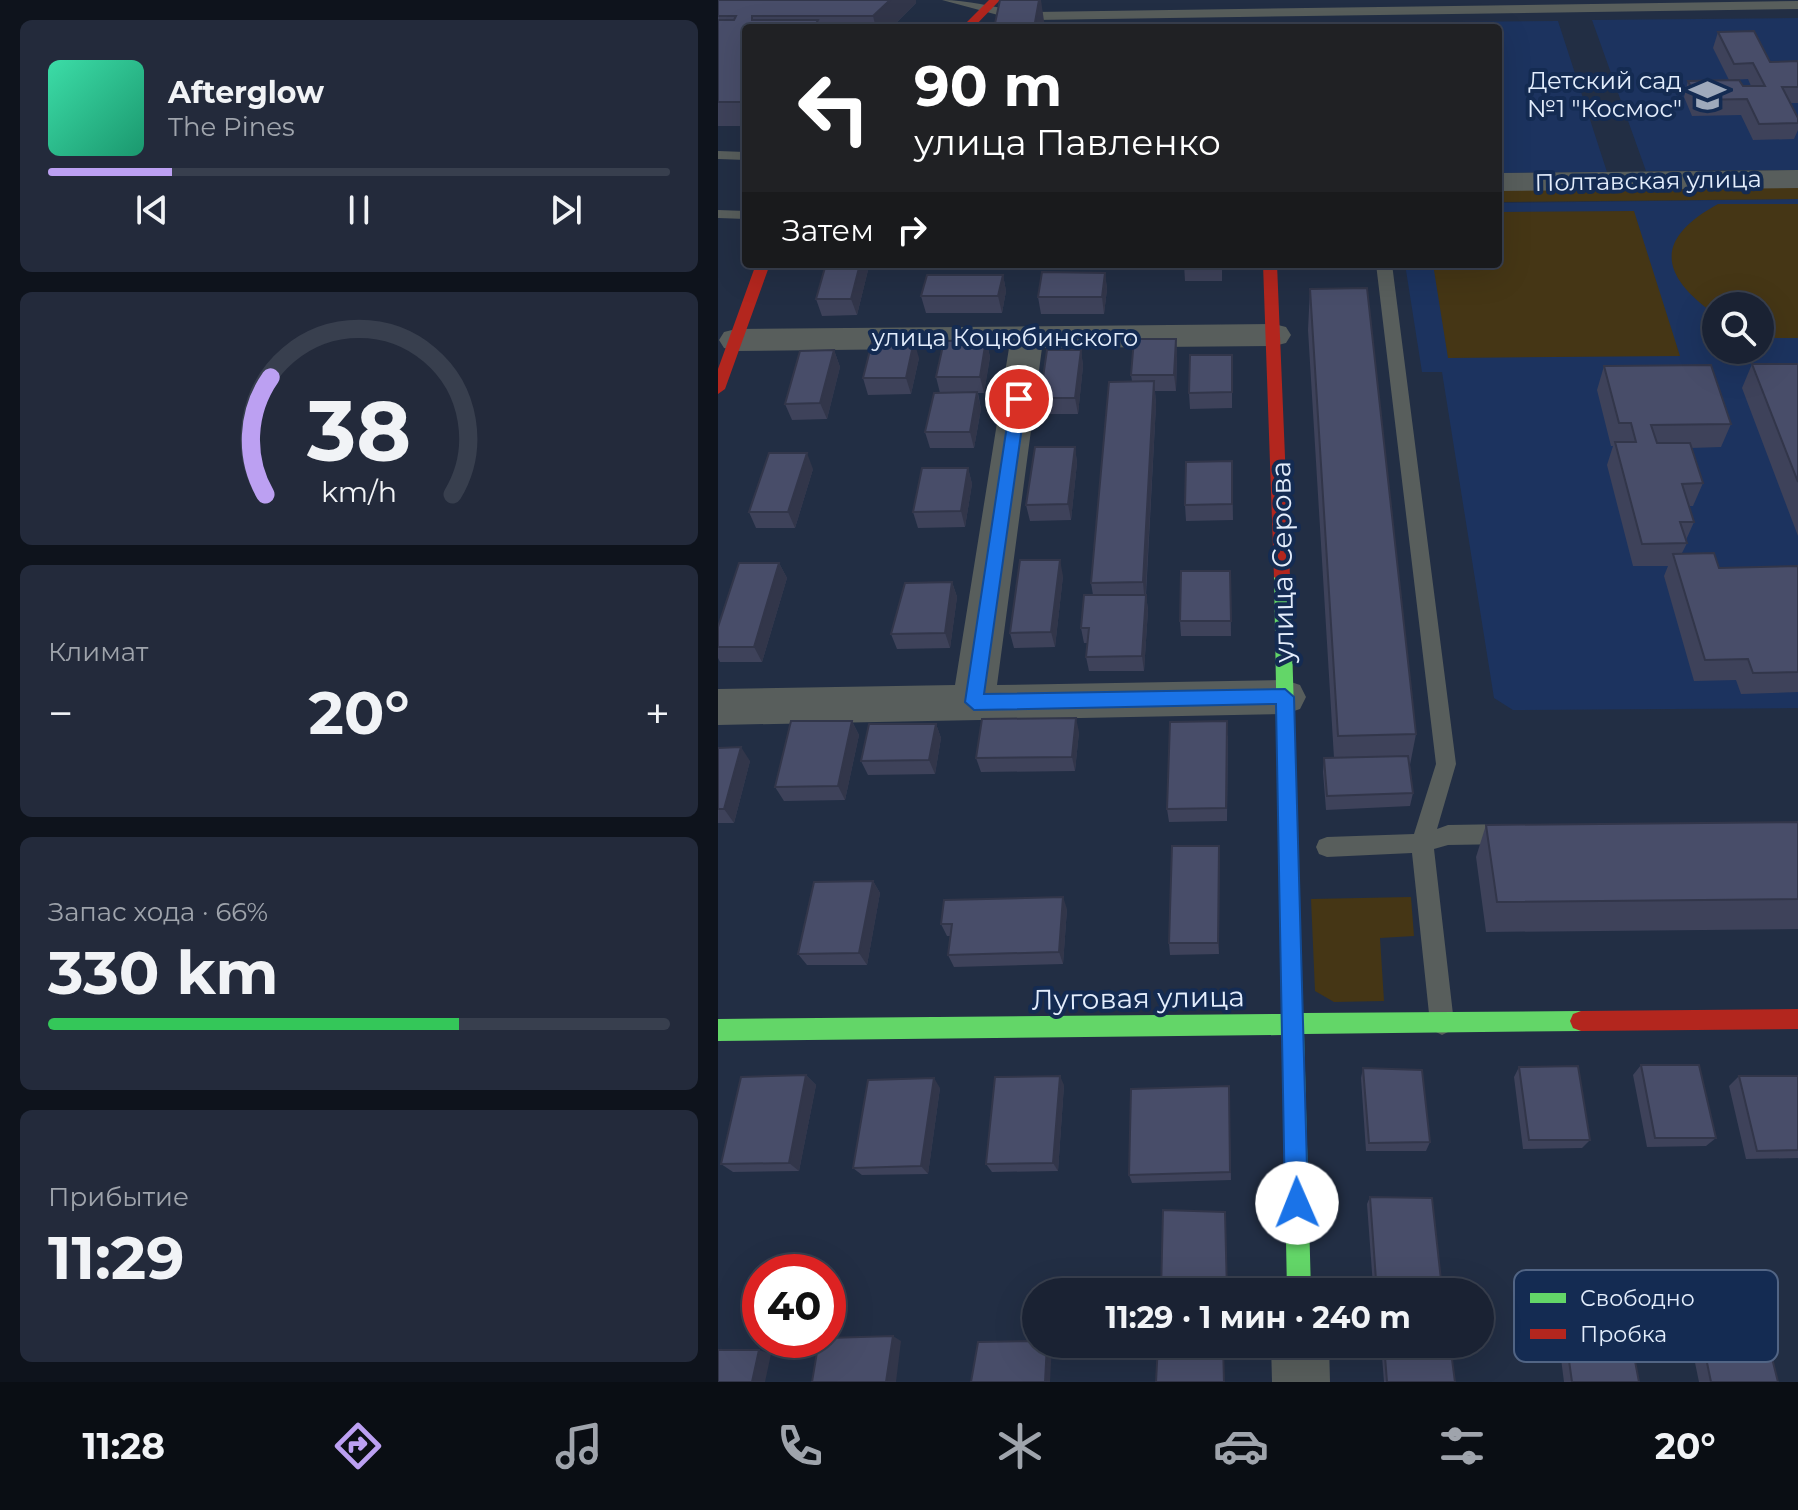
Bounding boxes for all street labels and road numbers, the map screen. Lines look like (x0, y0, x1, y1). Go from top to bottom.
street label: Полтавская улица (1534, 164, 1762, 197)
street label: улица Коцюбинского (871, 323, 1138, 352)
street label: улица Серова (1263, 461, 1301, 664)
street label: Луговая улица (1031, 979, 1245, 1017)

